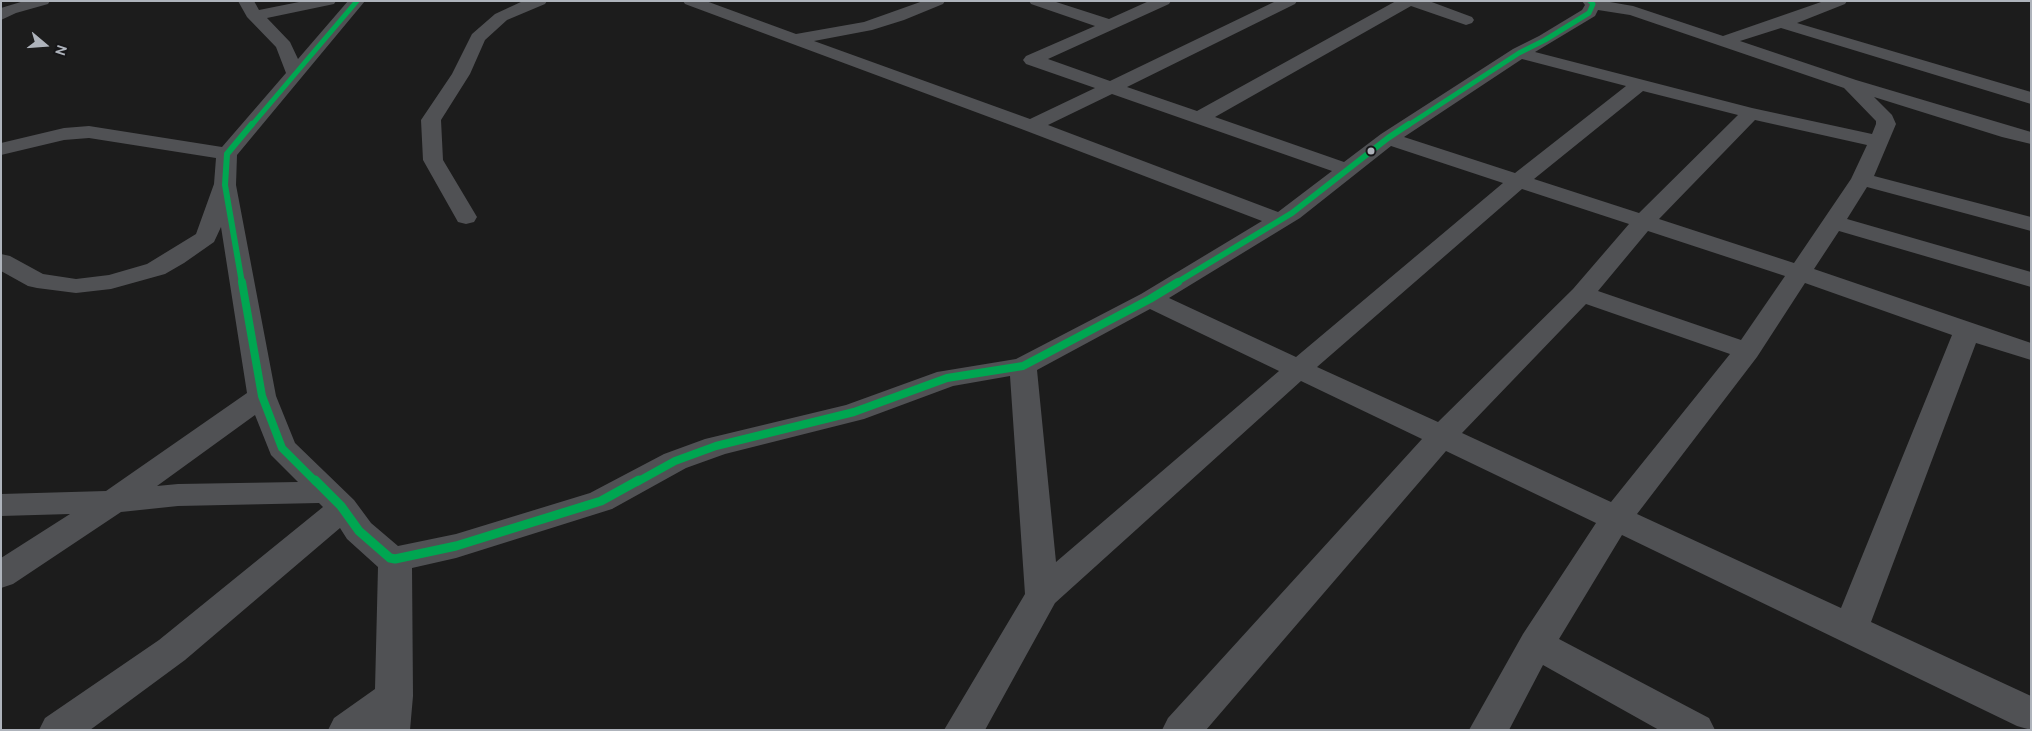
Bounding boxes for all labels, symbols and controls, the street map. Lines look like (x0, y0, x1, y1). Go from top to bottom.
north arrow (20, 20, 70, 70)
text: N (50, 42, 69, 57)
unlabelled marker (1366, 146, 1376, 156)

